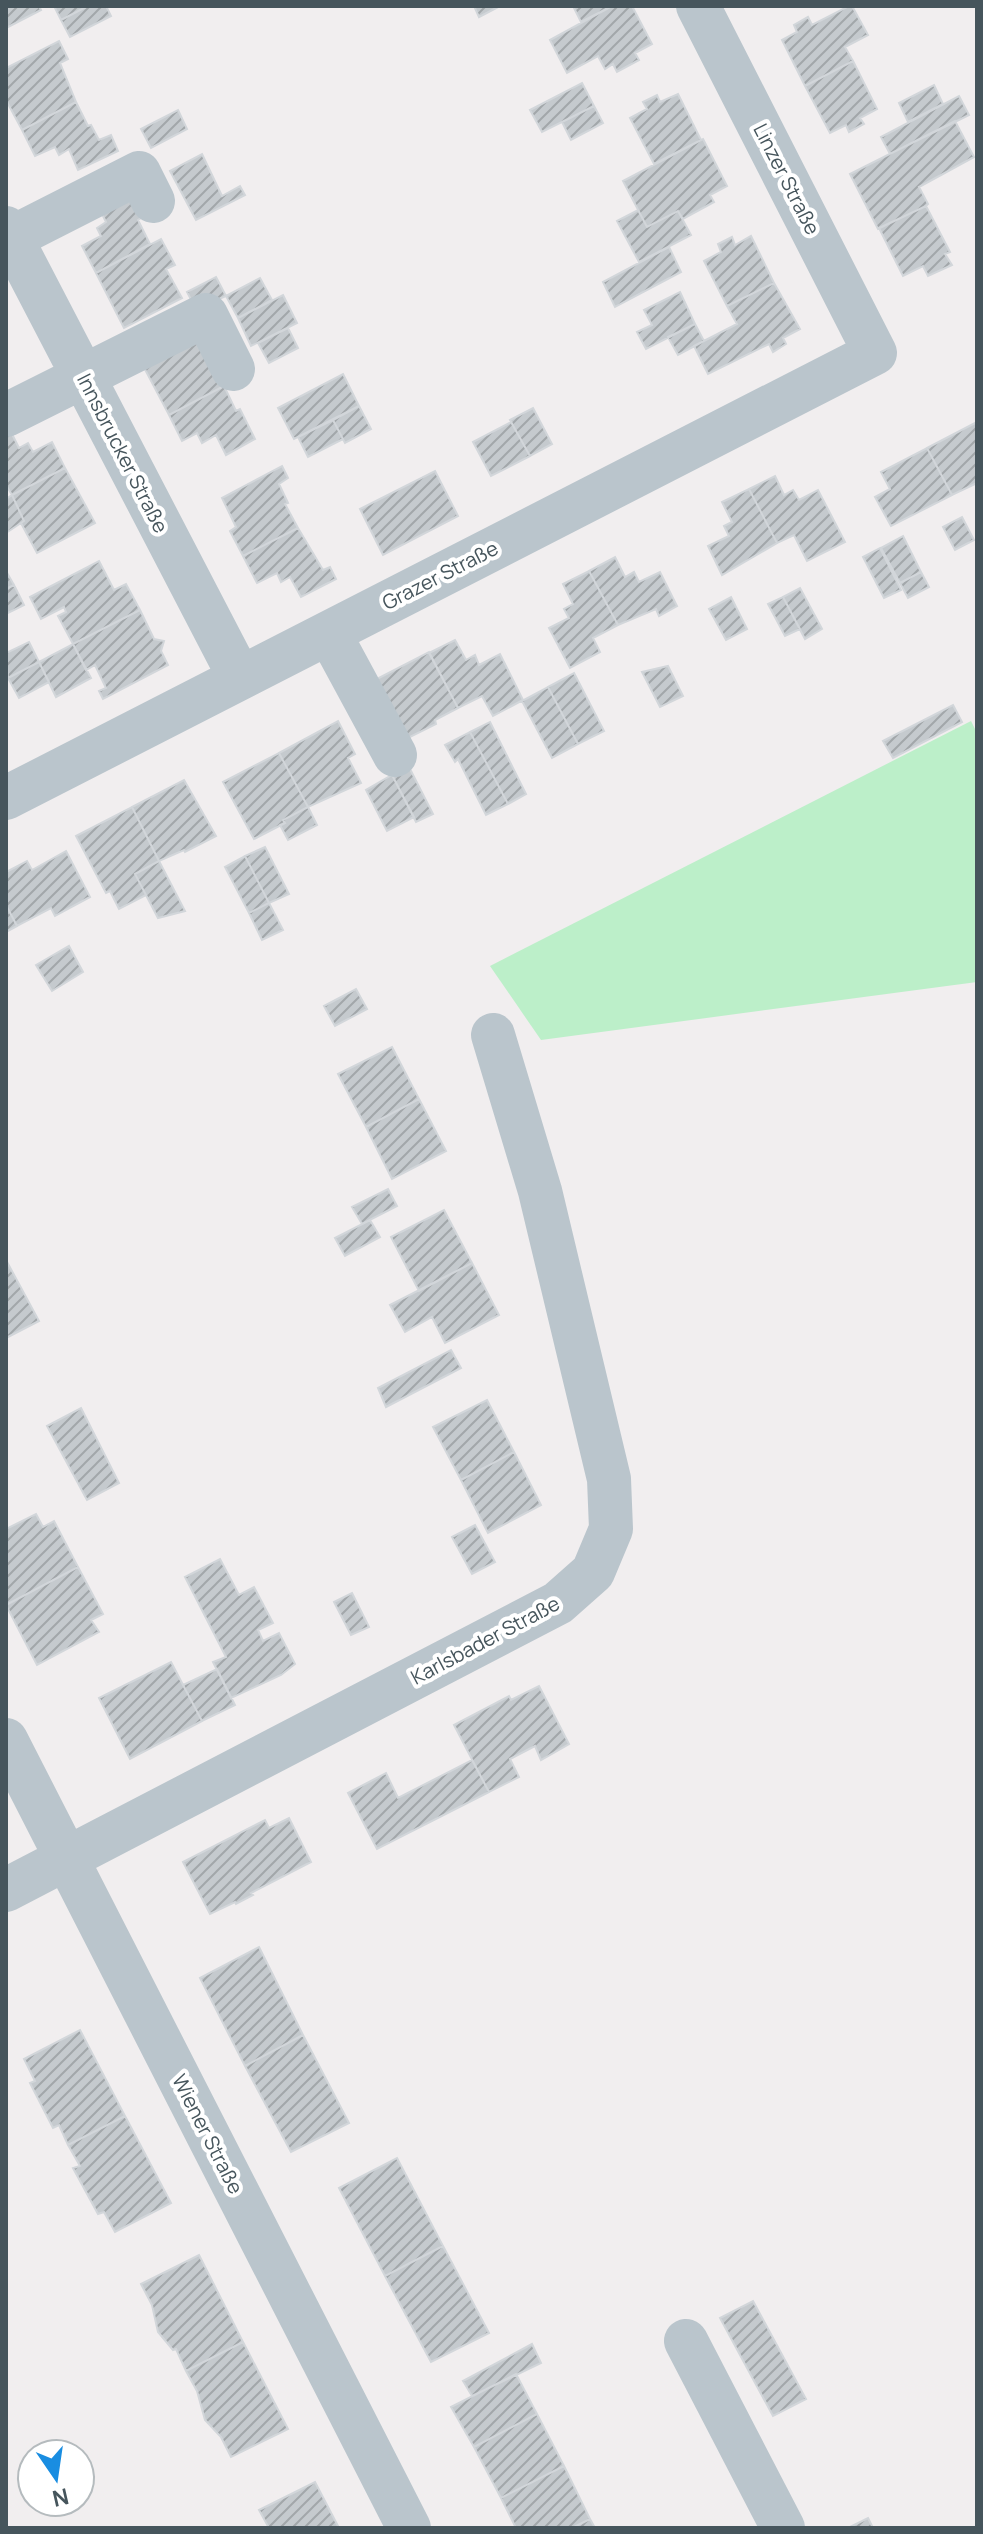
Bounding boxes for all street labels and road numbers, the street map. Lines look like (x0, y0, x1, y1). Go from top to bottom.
street label: Linzer Straße (747, 119, 827, 239)
street label: Innsbrucker Straße (71, 369, 175, 537)
street label: Grazer Straße (377, 534, 503, 616)
street label: Karlsbader Straße (406, 1589, 564, 1691)
street label: Wiener Straße (166, 2070, 250, 2198)

